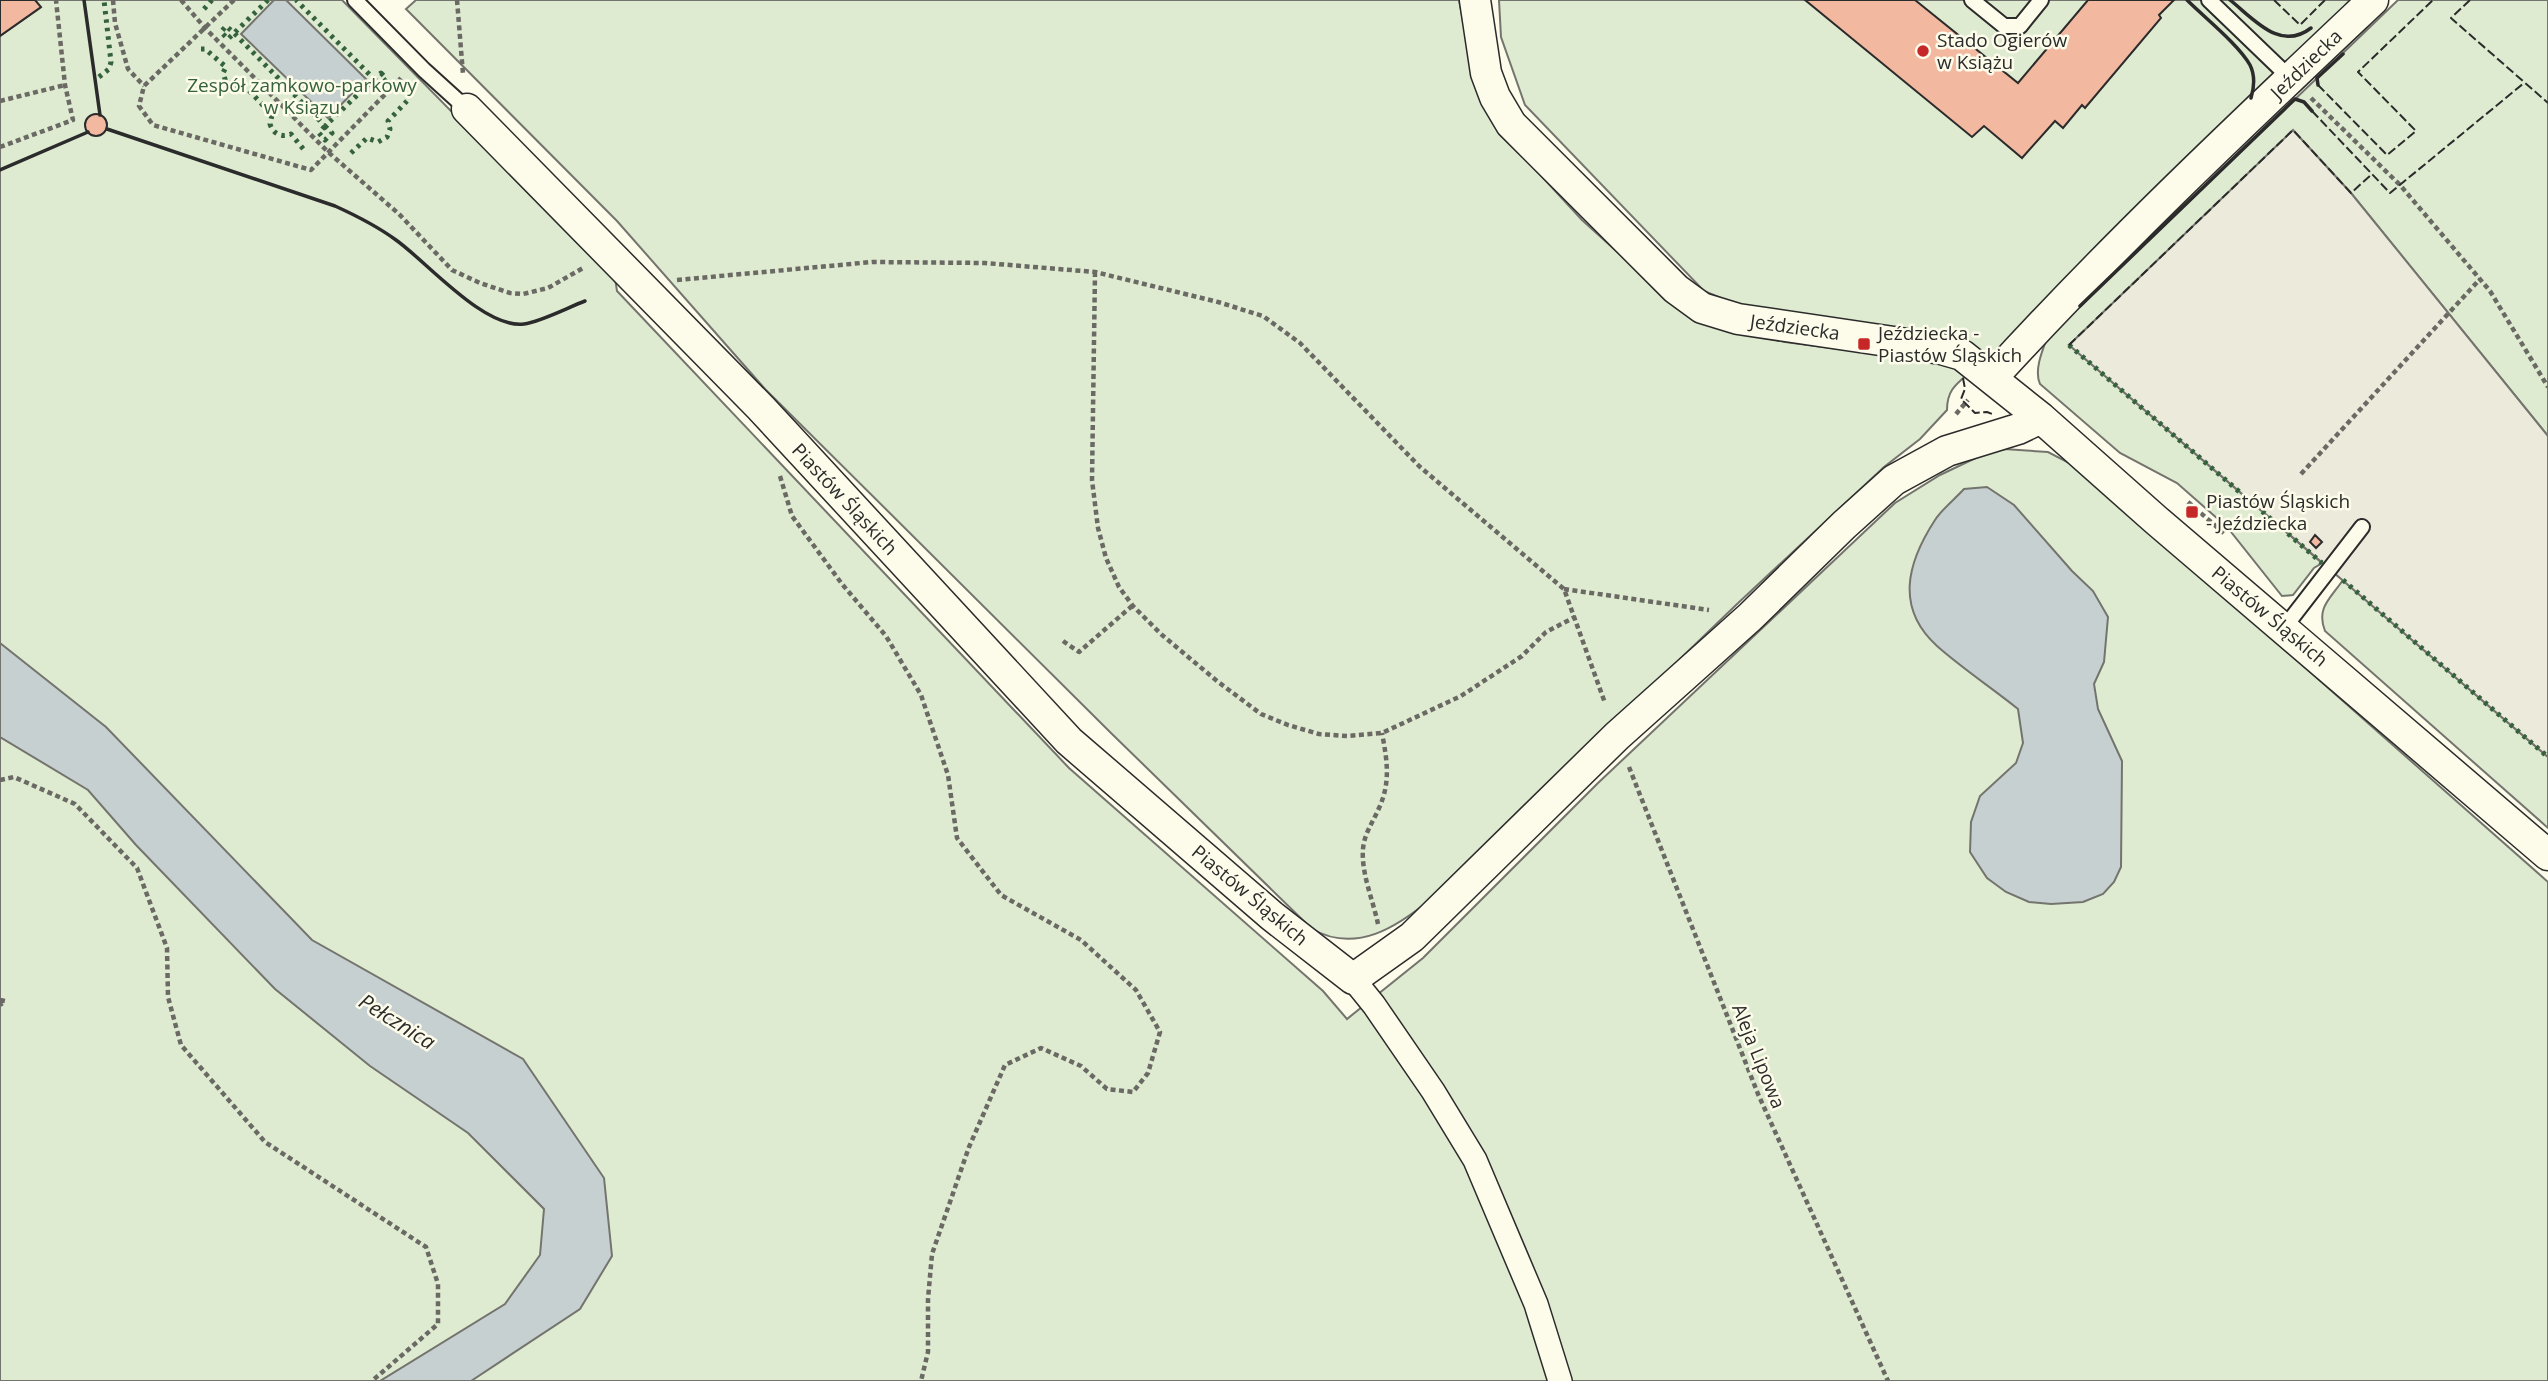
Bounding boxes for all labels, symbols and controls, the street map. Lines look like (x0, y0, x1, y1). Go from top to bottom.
street label: Jeździecka (2263, 23, 2348, 106)
place label: Stado Ogierów w Książu (1937, 27, 2067, 75)
marker: Stado Ogierów w Książu (1915, 43, 1931, 59)
park label: Zespół zamkowo-parkowy w Ksiązu (187, 72, 417, 120)
street label: Jeździecka (1746, 308, 1842, 346)
place label: Jeździecka - Piastów Śląskich (1876, 320, 2022, 368)
marker: Jeździecka - Piastów Śląskich (1856, 336, 1872, 352)
street label: Piastów Śląskich (786, 437, 904, 561)
place label: Piastów Śląskich - Jeździecka (2206, 488, 2350, 536)
marker: Piastów Śląskich - Jeździecka (2184, 504, 2200, 520)
street label: Piastów Śląskich (2206, 560, 2334, 672)
street label: Piastów Śląskich (1186, 839, 1314, 951)
water label: Pełcznica (354, 987, 441, 1056)
street label: Aleja Lipowa (1726, 1000, 1792, 1112)

